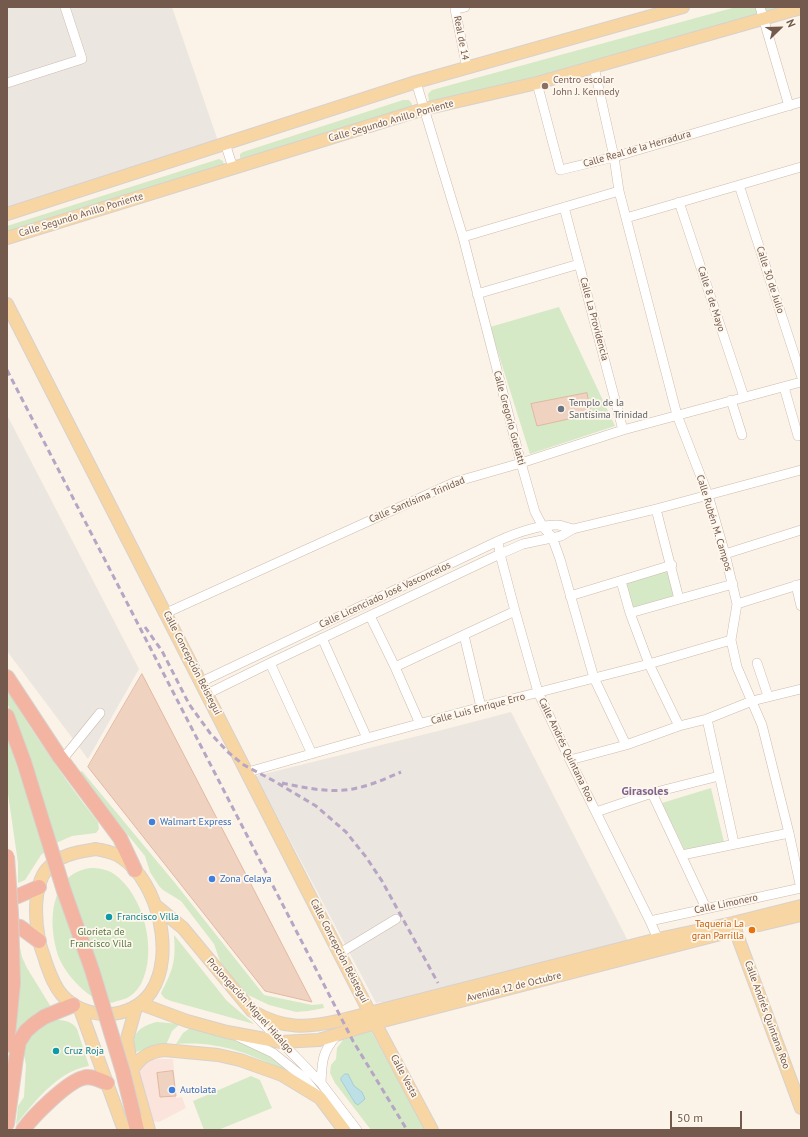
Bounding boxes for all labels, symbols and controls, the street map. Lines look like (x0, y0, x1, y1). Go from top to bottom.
north arrow (760, 8, 800, 48)
street label: Real de 14 (451, 15, 471, 61)
text: N (783, 17, 799, 29)
place label: Centro escolar John J. Kennedy (553, 74, 619, 98)
marker: Centro escolar John J. Kennedy (540, 81, 550, 91)
street label: Calle Segundo Anillo Poniente (327, 97, 455, 145)
street label: Calle Real de la Herradura (582, 128, 692, 170)
street label: Calle Segundo Anillo Poniente (17, 190, 145, 240)
street label: Calle 30 de Julio (753, 245, 787, 315)
street label: Calle 8 de Mayo (695, 265, 727, 333)
street label: Calle La Providencia (577, 276, 611, 362)
street label: Calle Gregorio Guelatti (491, 369, 527, 467)
place label: Templo de la Santísima Trinidad (569, 397, 648, 420)
marker: Templo de la Santísima Trinidad (556, 404, 566, 414)
street label: Calle Rubén M. Campos (694, 473, 734, 573)
street label: Calle Santísima Trinidad (367, 474, 467, 526)
street label: Calle Licenciado José Vasconcelos (317, 559, 453, 631)
street label: Calle Concepción Béistegui (160, 609, 224, 717)
street label: Calle Luis Enrique Erro (430, 691, 526, 727)
street label: Calle Andrés Quintana Roo (536, 696, 596, 804)
district label: Girasoles (622, 785, 668, 799)
place label: Walmart Express (160, 816, 231, 828)
marker: Walmart Express (147, 817, 157, 827)
place label: Zona Celaya (220, 873, 271, 885)
marker: Zona Celaya (207, 874, 217, 884)
street label: Calle Limonero (693, 891, 759, 917)
street label: Calle Concepción Béistegui (307, 897, 371, 1005)
place label: Francisco Villa (117, 911, 179, 923)
marker: Francisco Villa (104, 912, 114, 922)
place label: Taqueria La gran Parrilla (692, 918, 744, 942)
marker: Taqueria La gran Parrilla (747, 925, 757, 935)
park label: Glorieta de Francisco Villa (70, 926, 132, 950)
street label: Prolongación Miguel Hidalgo (204, 956, 296, 1056)
street label: Calle Andrés Quintana Roo (742, 959, 792, 1071)
street label: Avenida 12 de Octubre (465, 969, 563, 1005)
place label: Cruz Roja (64, 1045, 104, 1057)
marker: Cruz Roja (51, 1046, 61, 1056)
street label: Calle Vesta (388, 1053, 420, 1099)
place label: Autolata (180, 1084, 216, 1096)
marker: Autolata (167, 1085, 177, 1095)
scale bar (672, 1103, 744, 1129)
text: 50 m (677, 1110, 703, 1125)

